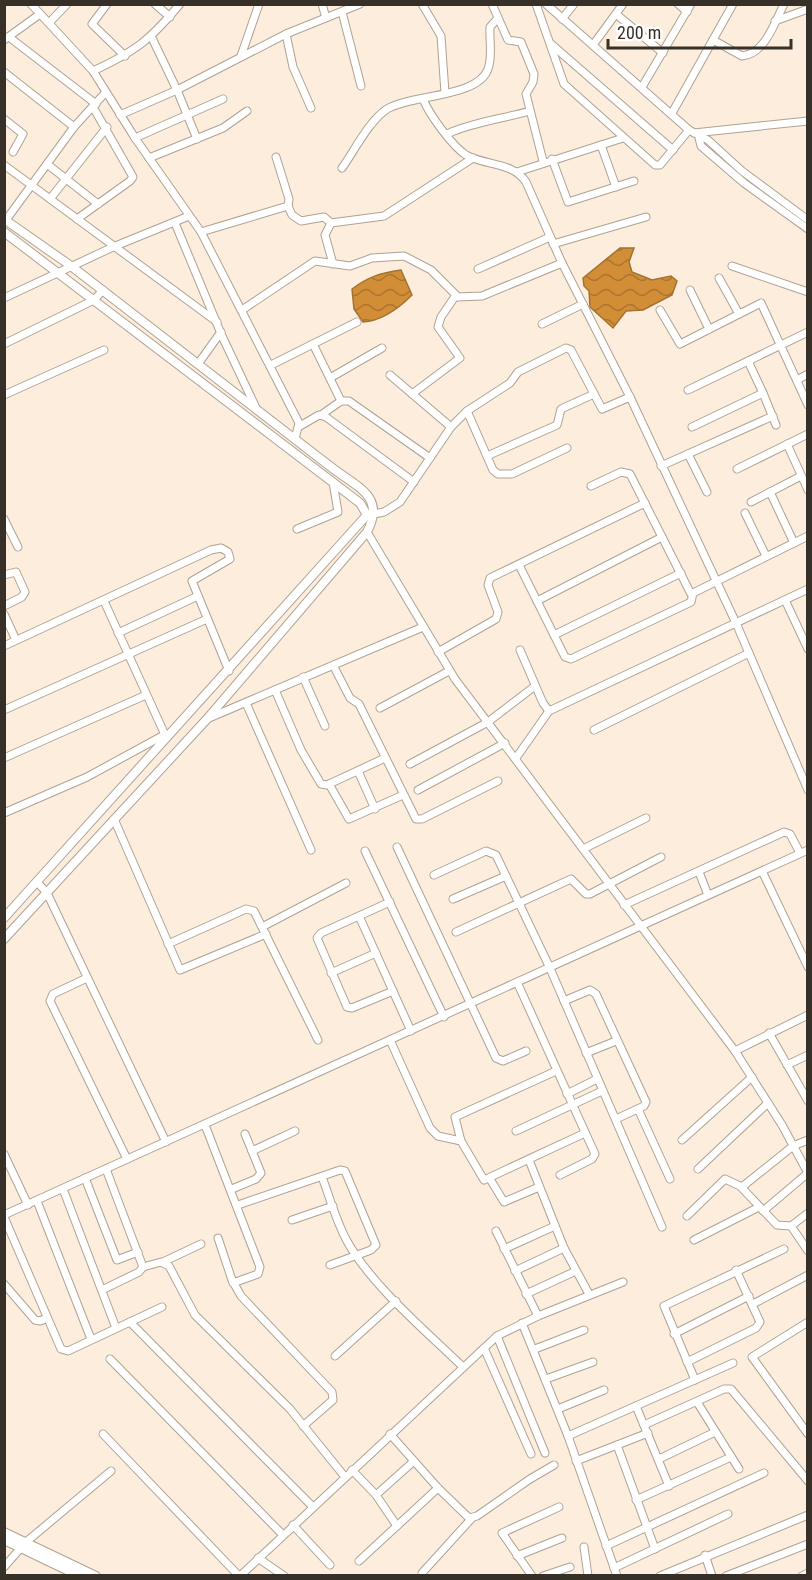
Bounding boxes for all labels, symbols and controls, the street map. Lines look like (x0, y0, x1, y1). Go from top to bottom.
scale bar (608, 12, 791, 50)
text: 200 m (617, 22, 661, 43)

